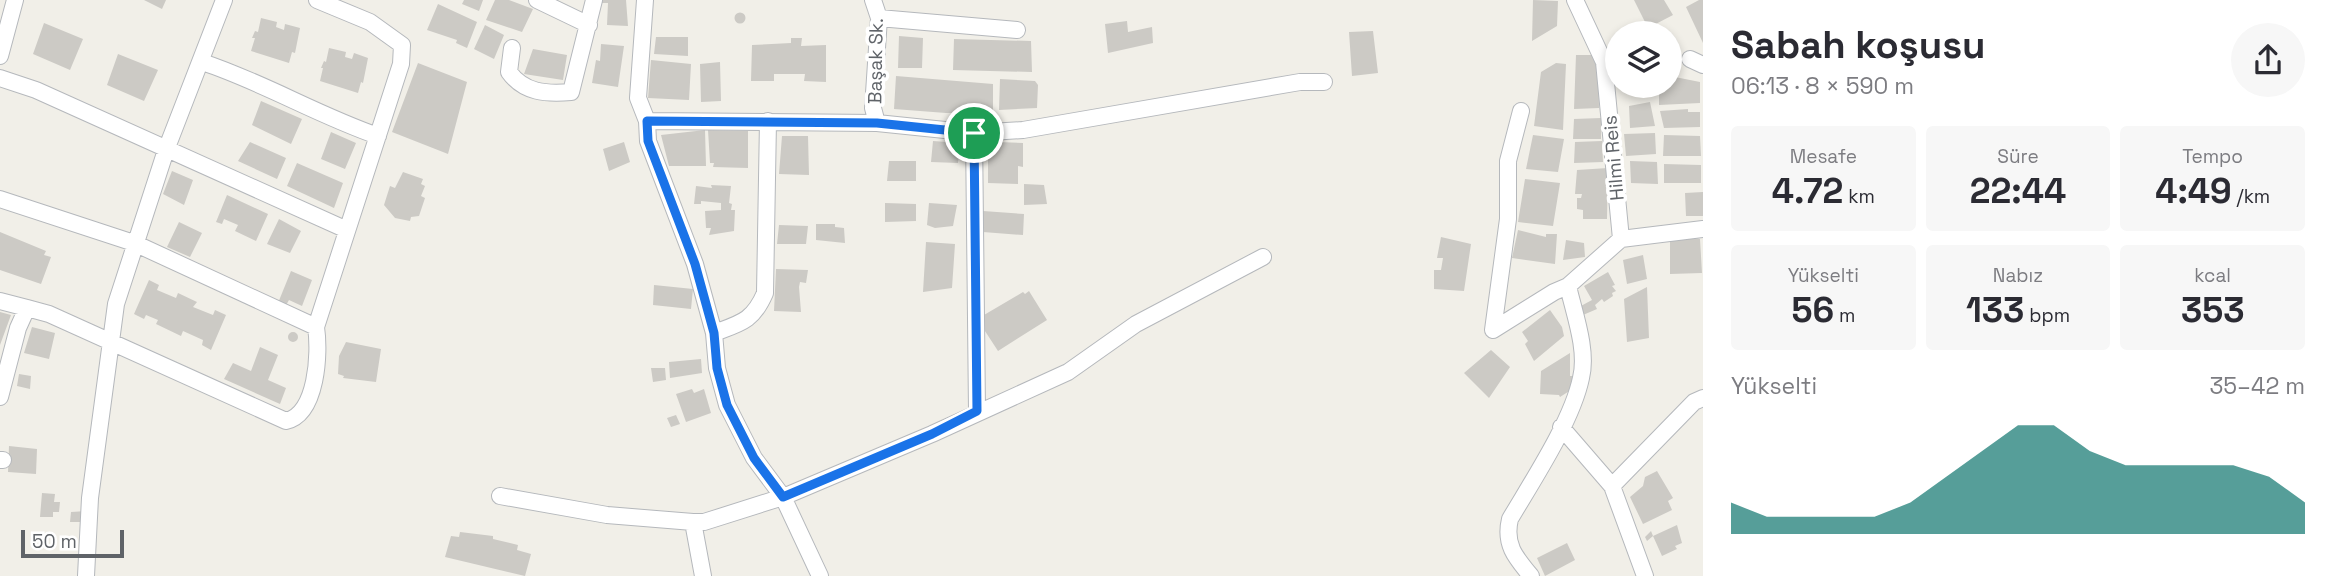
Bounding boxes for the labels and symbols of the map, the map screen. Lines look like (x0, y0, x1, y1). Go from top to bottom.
street label: Başak Sk. (862, 18, 889, 104)
pin (944, 103, 1004, 163)
street label: Hilmi Reis (1597, 114, 1630, 202)
scale bar (21, 527, 124, 559)

